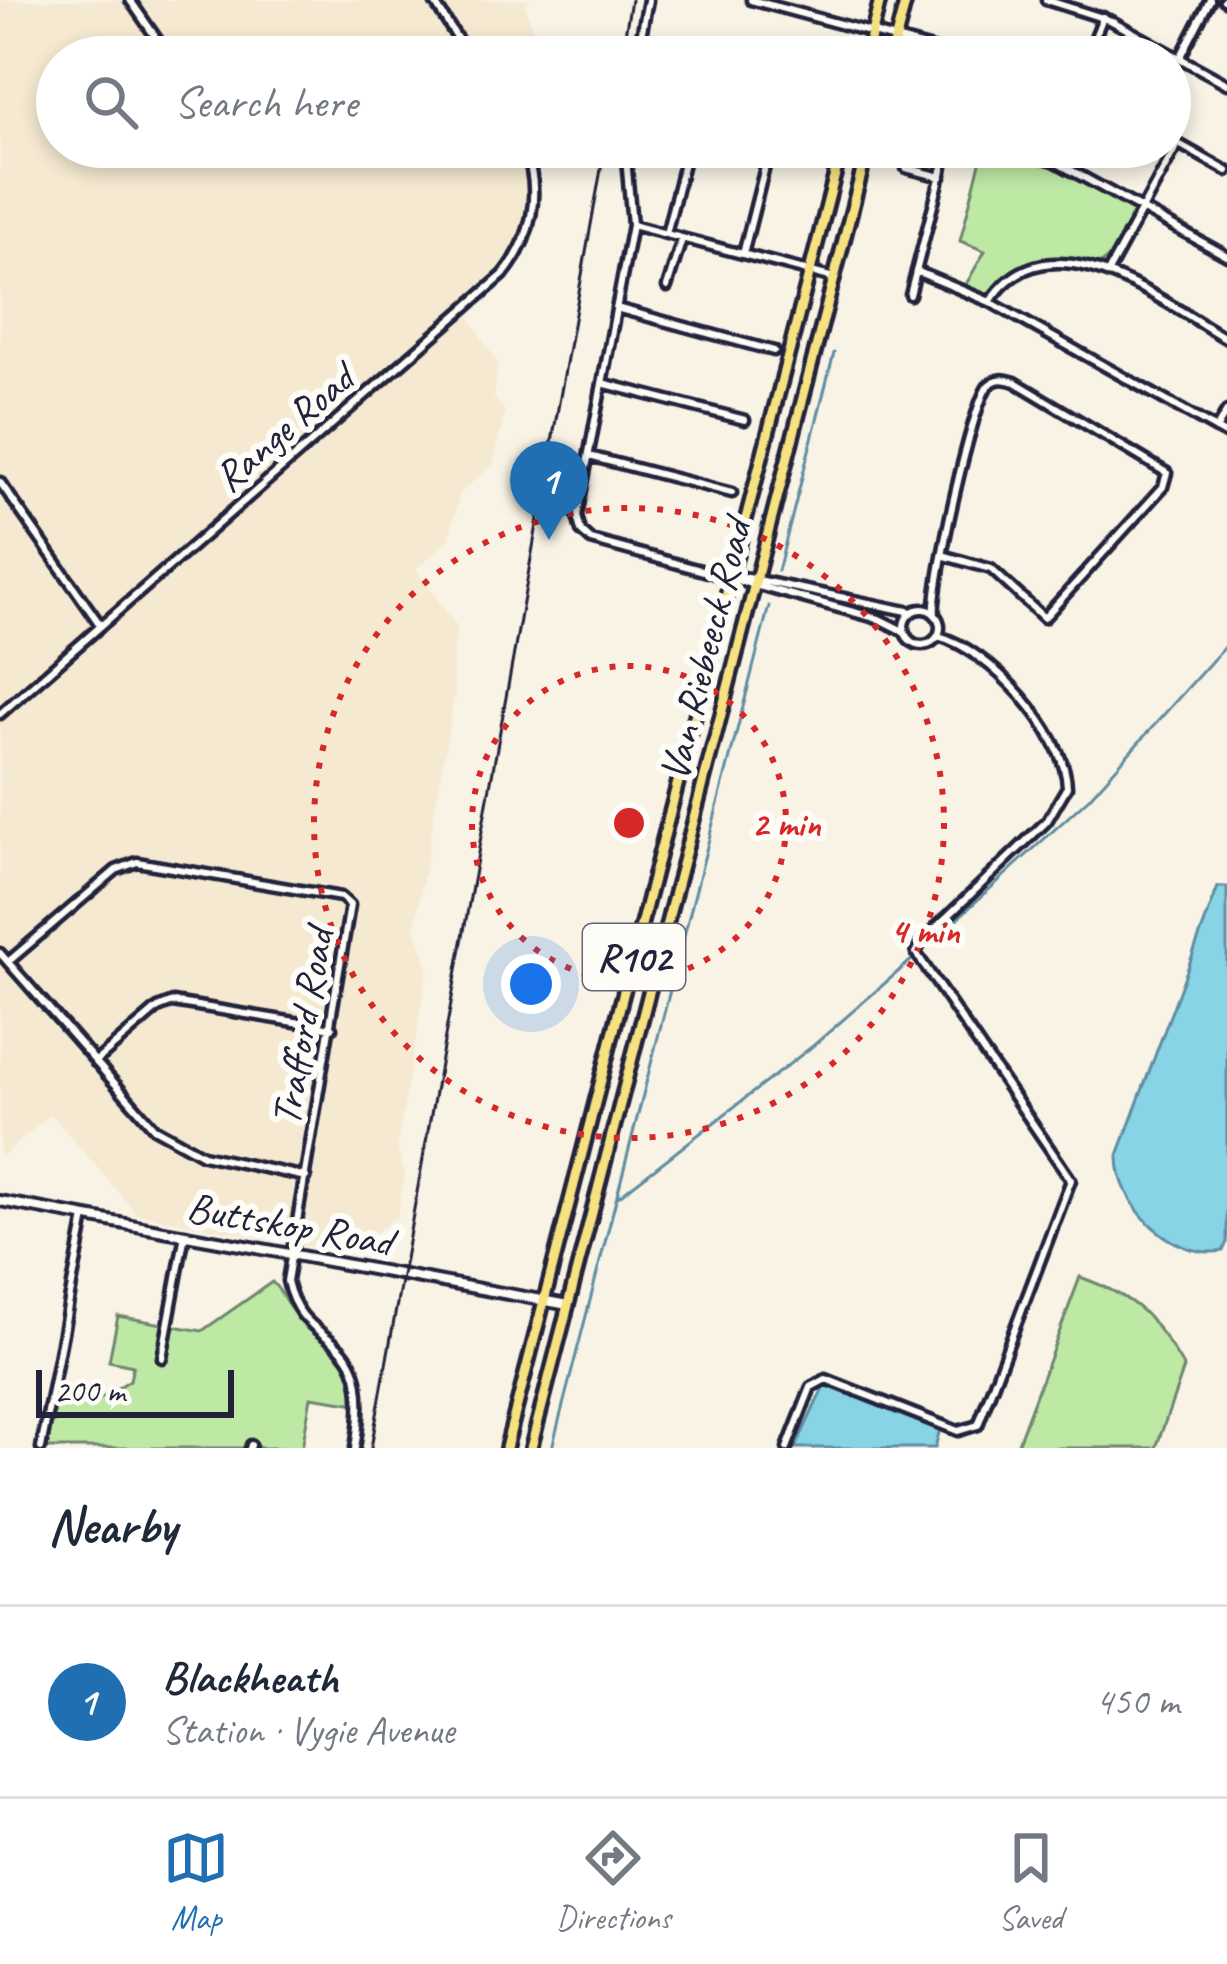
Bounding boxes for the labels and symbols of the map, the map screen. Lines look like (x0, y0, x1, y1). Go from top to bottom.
street label: Range Road (203, 349, 369, 503)
pin: 1 (510, 441, 588, 540)
street label: Van Riebeeck Road (647, 508, 765, 786)
text: 2 min (752, 801, 822, 847)
centre of rings (608, 802, 650, 844)
text: 4 min (891, 908, 961, 954)
street label: Trafford Road (259, 918, 347, 1130)
road number: R102 (583, 924, 685, 990)
your location (501, 954, 561, 1014)
street label: Buttskop Road (183, 1180, 402, 1270)
scale bar (36, 1364, 234, 1417)

